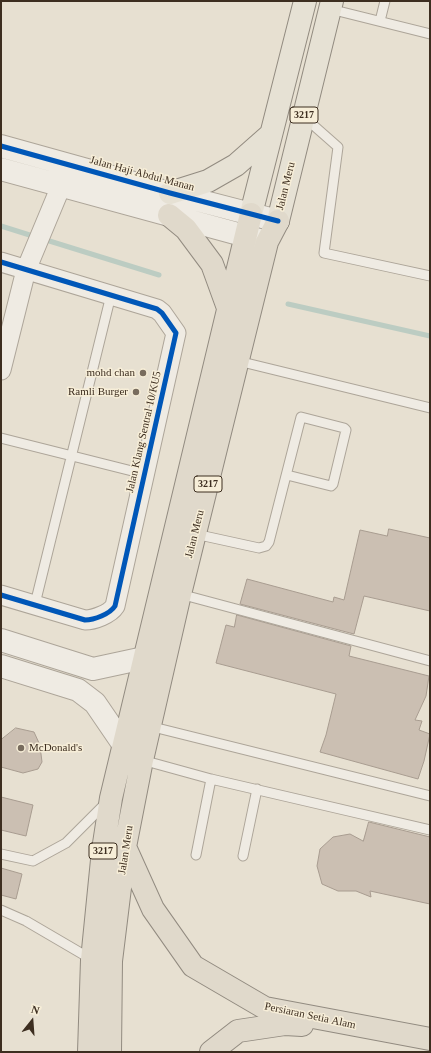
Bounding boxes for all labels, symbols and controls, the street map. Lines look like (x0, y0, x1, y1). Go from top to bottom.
road number: 3217 (290, 107, 318, 123)
street label: Jalan Haji Abdul Manan (88, 154, 196, 194)
street label: Jalan Meru (274, 161, 298, 211)
place label: mohd chan (86, 366, 135, 380)
marker: mohd chan (138, 368, 148, 378)
street label: Jalan Klang Sentral 10/KU5 (124, 370, 164, 494)
place label: Ramli Burger (68, 385, 128, 399)
marker: Ramli Burger (131, 387, 141, 397)
road number: 3217 (194, 476, 222, 492)
street label: Jalan Meru (183, 509, 207, 559)
place label: McDonald's (29, 741, 82, 755)
marker: McDonald's (16, 743, 26, 753)
street label: Jalan Meru (116, 825, 136, 875)
road number: 3217 (89, 843, 117, 859)
street label: Persiaran Setia Alam (263, 1000, 357, 1032)
north arrow (12, 1001, 52, 1041)
text: N (30, 1003, 41, 1016)

